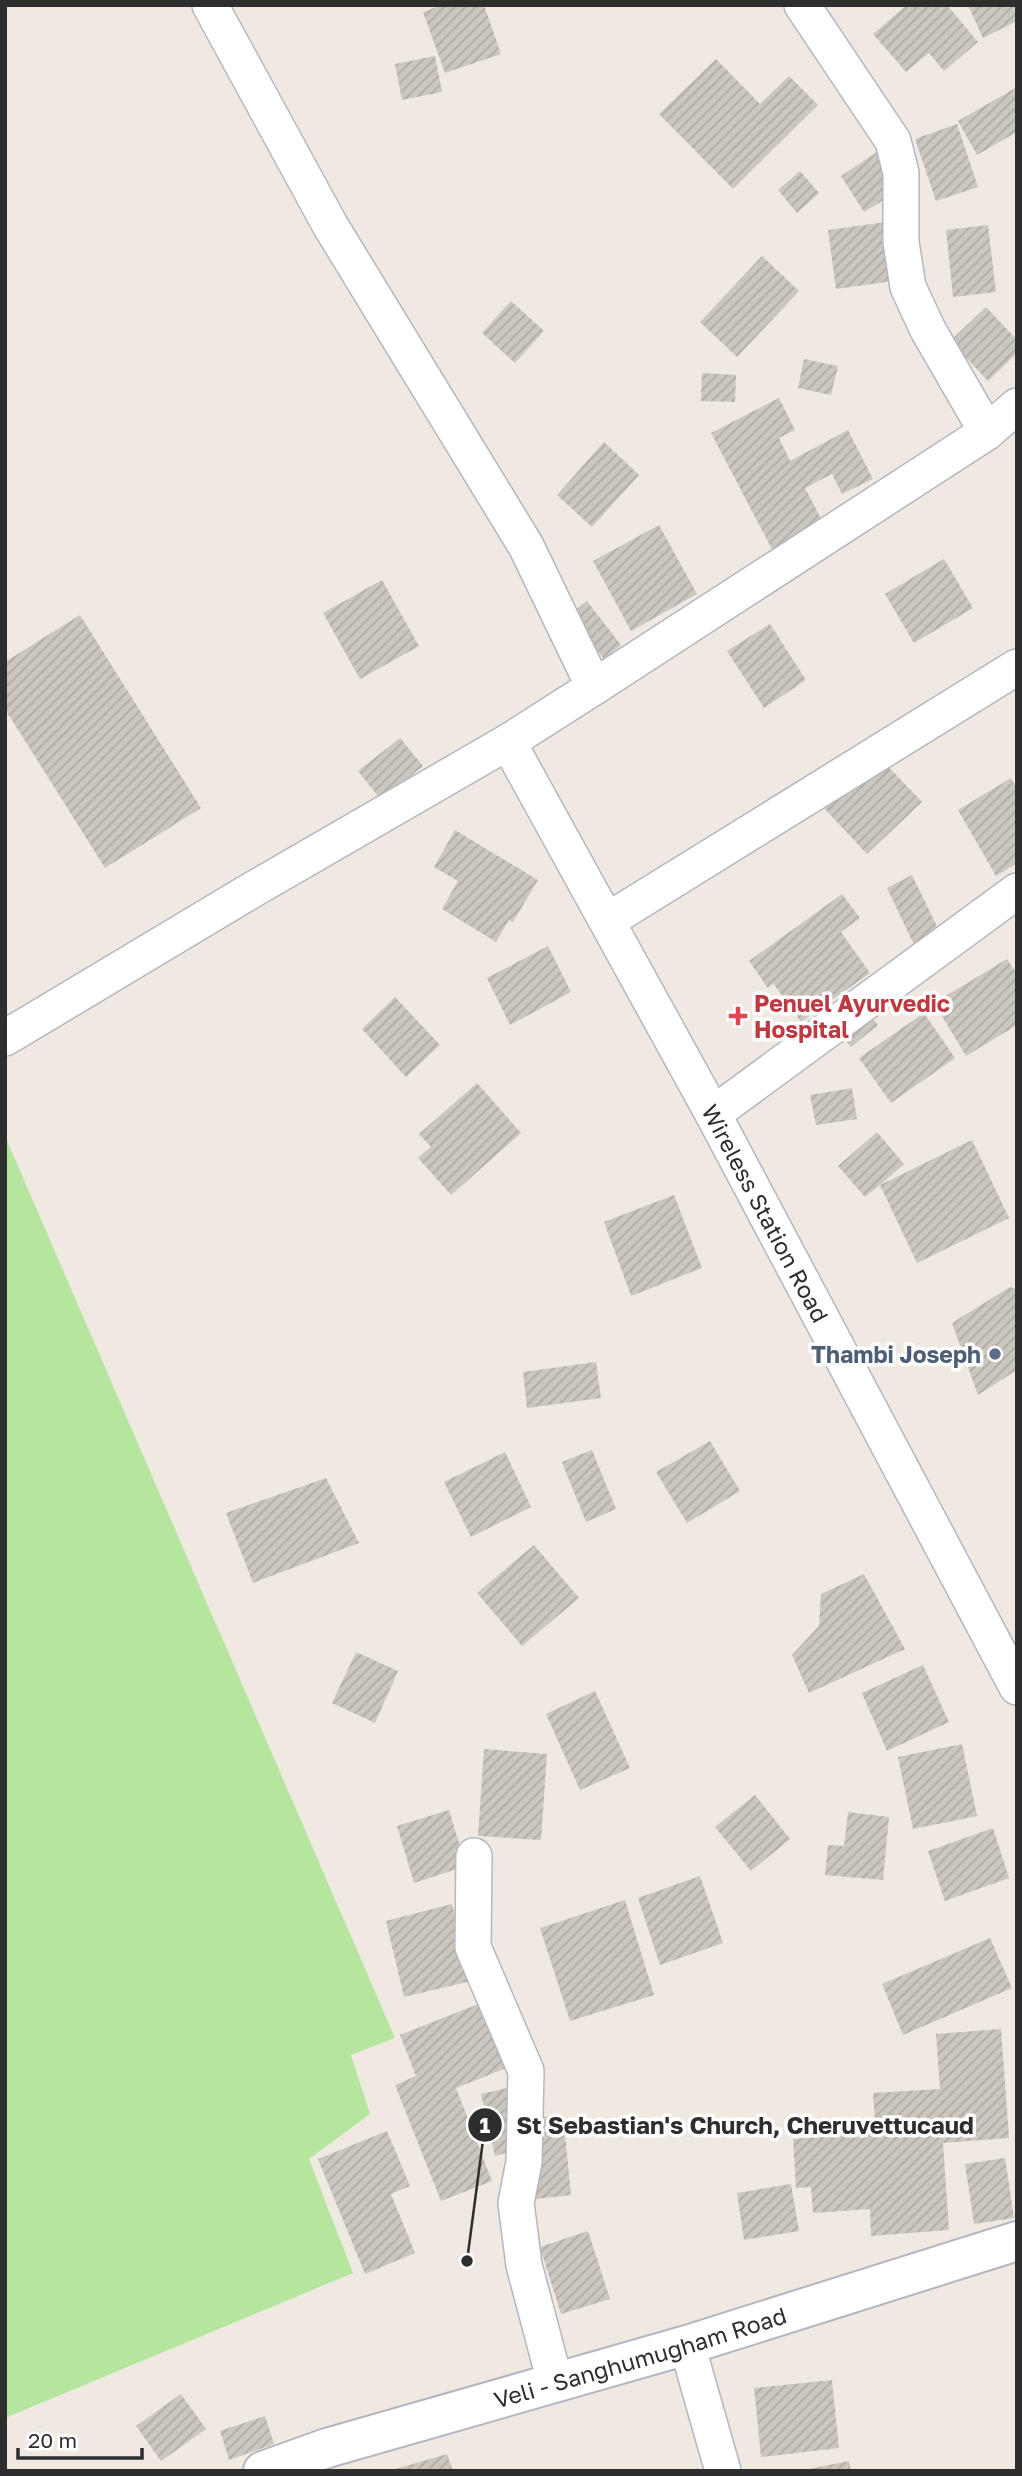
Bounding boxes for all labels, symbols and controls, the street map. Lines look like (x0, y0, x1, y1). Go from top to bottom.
place label: Penuel Ayurvedic Hospital (754, 989, 950, 1043)
marker: Penuel Ayurvedic Hospital (728, 1006, 748, 1026)
street label: Wireless Station Road (696, 1099, 835, 1327)
place label: Thambi Joseph (811, 1340, 981, 1368)
marker: Thambi Joseph (987, 1346, 1003, 1362)
callout: St Sebastian's Church, Cheruvettucaud (467, 2103, 988, 2148)
text: St Sebastian's Church, Cheruvettucaud (516, 2110, 974, 2139)
text: 1 (480, 2112, 491, 2138)
street label: Veli - Sanghumugham Road (491, 2301, 790, 2414)
scale bar (18, 2416, 142, 2460)
text: 20 m (28, 2427, 77, 2453)

